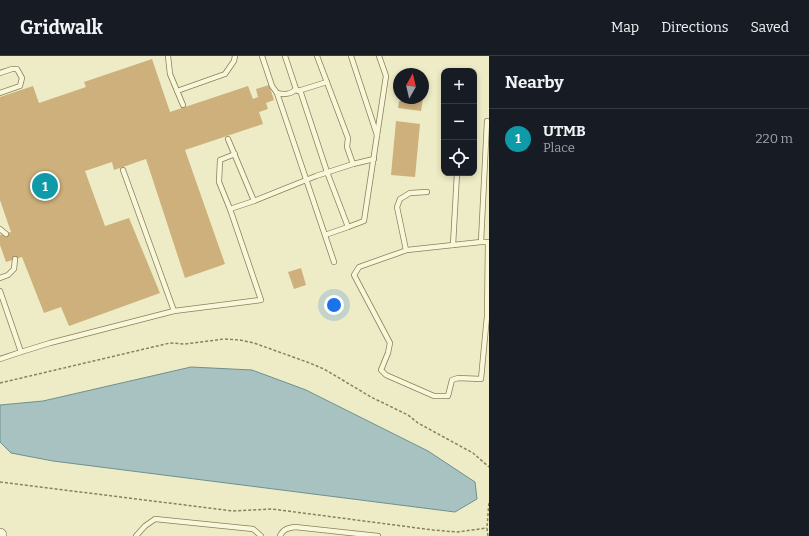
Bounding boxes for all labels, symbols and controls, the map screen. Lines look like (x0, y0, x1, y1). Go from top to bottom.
text: Gridwalk (20, 16, 103, 39)
text: Map (611, 19, 639, 36)
text: Directions (661, 19, 729, 36)
text: Saved (751, 19, 789, 36)
north arrow (393, 68, 429, 104)
map controls (441, 68, 477, 176)
button: + (441, 68, 477, 104)
text: Nearby (505, 72, 564, 93)
button: − (441, 104, 477, 140)
text: UTMB (543, 122, 586, 140)
text: 1 (515, 131, 521, 146)
text: 220 m (756, 131, 793, 146)
button: locate (441, 140, 477, 176)
text: Place (543, 140, 575, 155)
pin: 1 (32, 171, 58, 201)
your location (324, 295, 344, 315)

